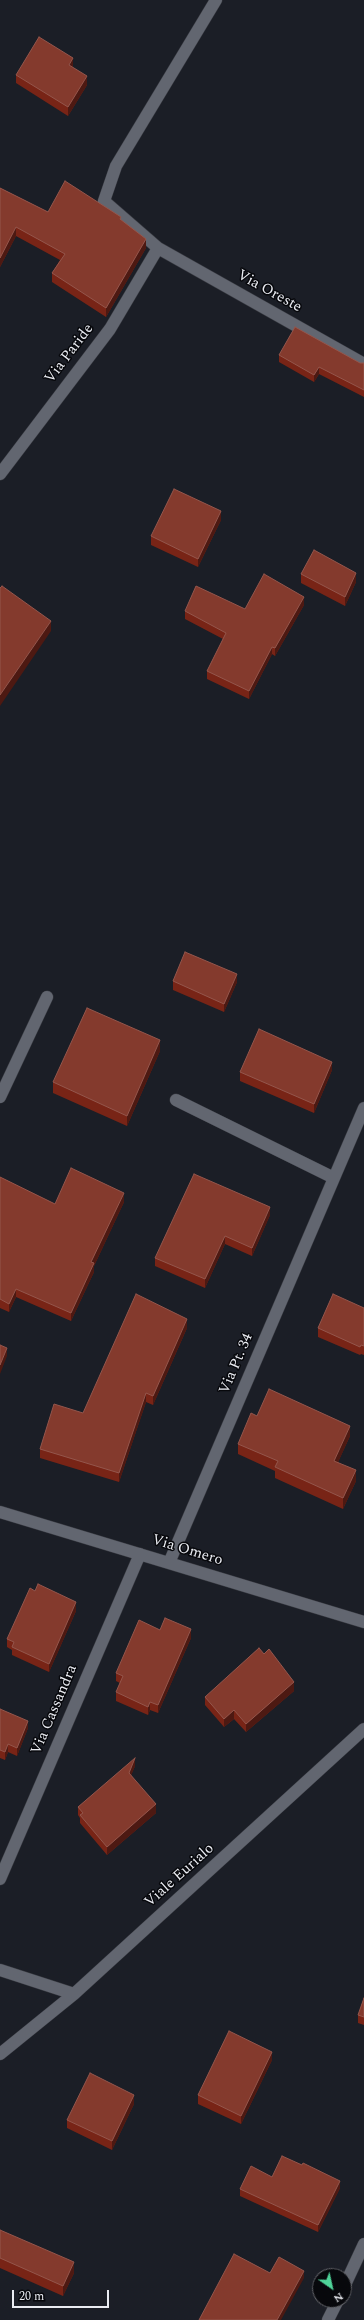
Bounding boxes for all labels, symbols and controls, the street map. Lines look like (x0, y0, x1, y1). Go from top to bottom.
street label: Via Oreste (234, 267, 304, 317)
street label: Via Paride (42, 321, 98, 387)
street label: Via Pt. 34 (216, 1331, 258, 1397)
street label: Via Omero (149, 1532, 225, 1570)
street label: Via Cassandra (28, 1662, 82, 1758)
street label: Viale Eurialo (142, 1840, 218, 1912)
north arrow (312, 2268, 352, 2308)
scale bar (14, 2282, 111, 2308)
text: 20 m (19, 2287, 44, 2306)
text: N (330, 2288, 347, 2307)

